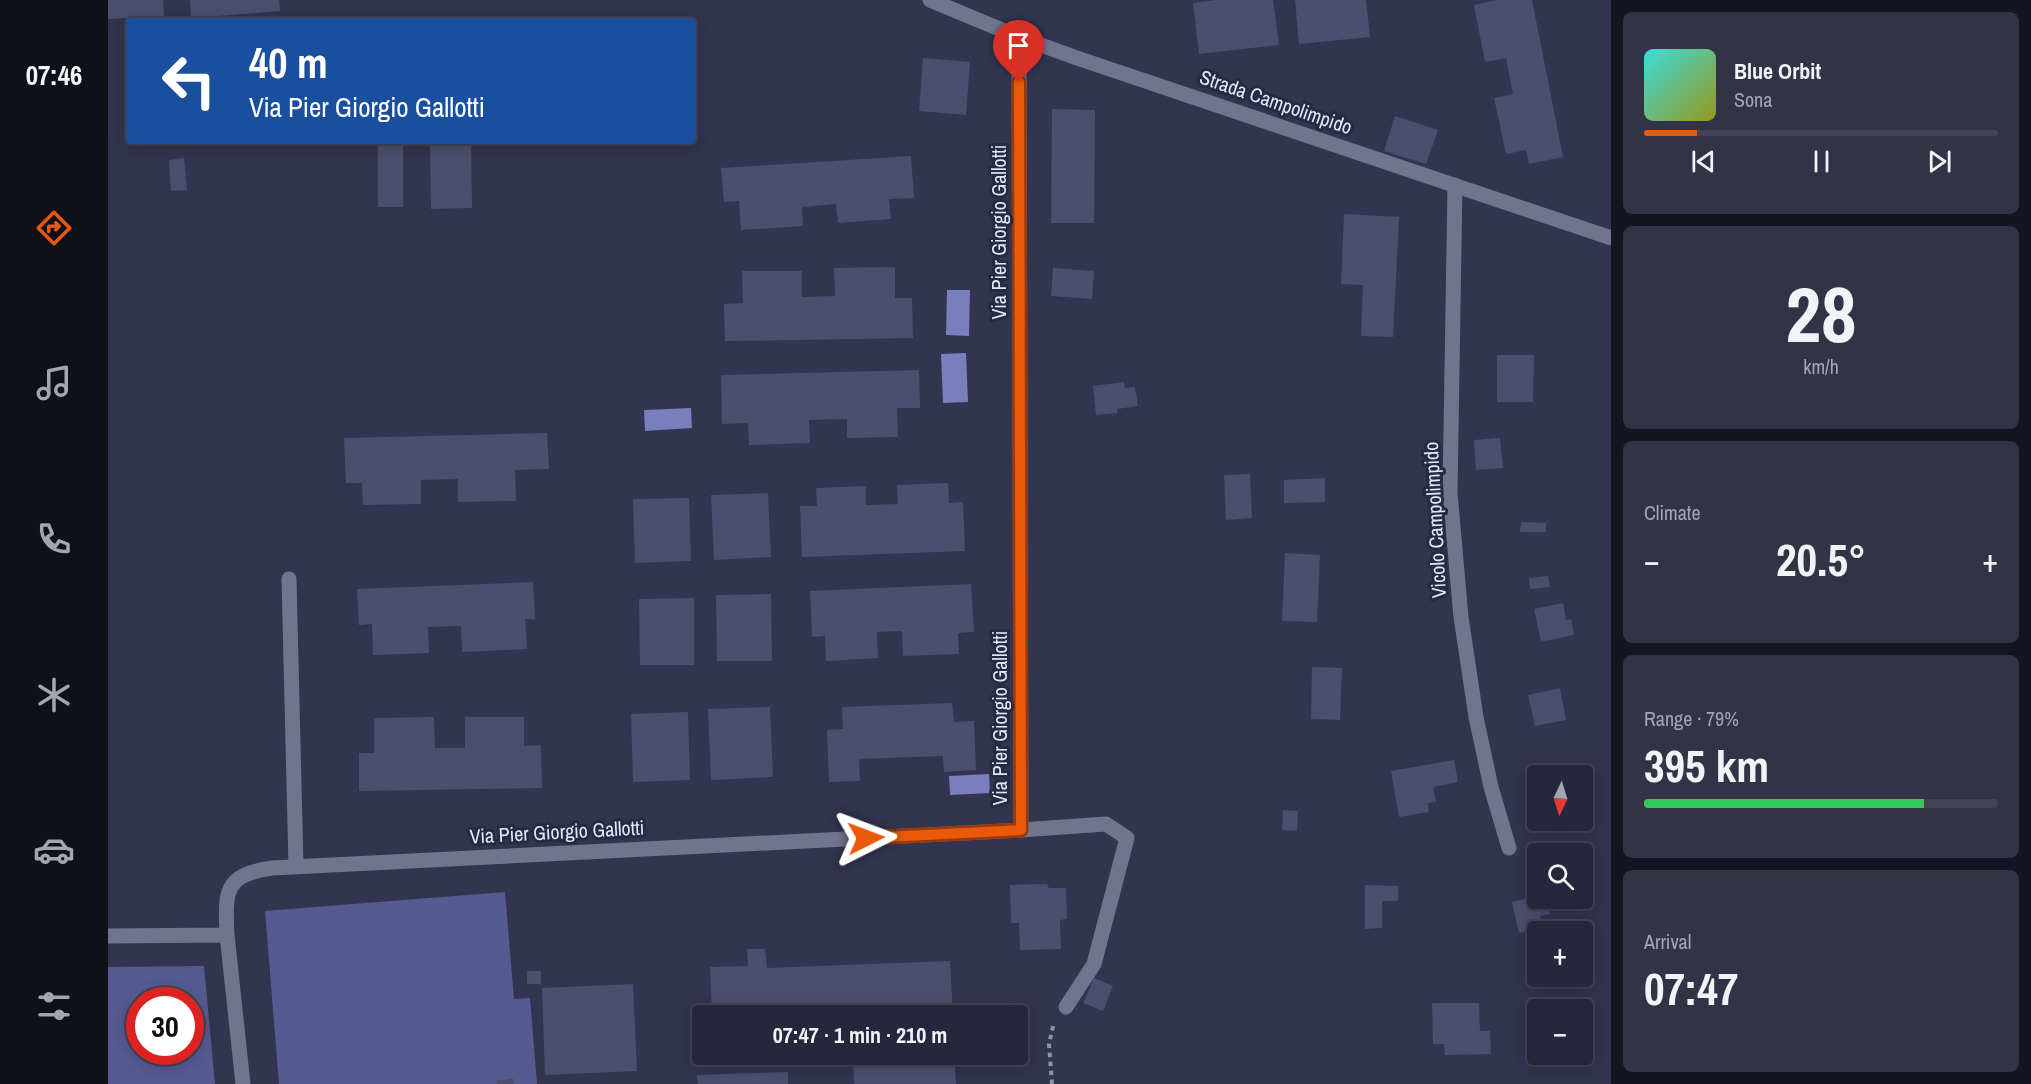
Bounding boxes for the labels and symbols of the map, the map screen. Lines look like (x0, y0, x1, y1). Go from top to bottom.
pin (993, 20, 1044, 82)
street label: Strada Campolimpido (1196, 63, 1356, 140)
street label: Via Pier Giorgio Gallotti (985, 145, 1012, 319)
street label: Vicolo Campolimpido (1417, 441, 1452, 599)
street label: Via Pier Giorgio Gallotti (986, 631, 1013, 805)
north arrow (1527, 765, 1593, 831)
position arrow (834, 806, 898, 870)
street label: Via Pier Giorgio Gallotti (469, 813, 645, 850)
speed limit sign: 30 (126, 987, 204, 1065)

